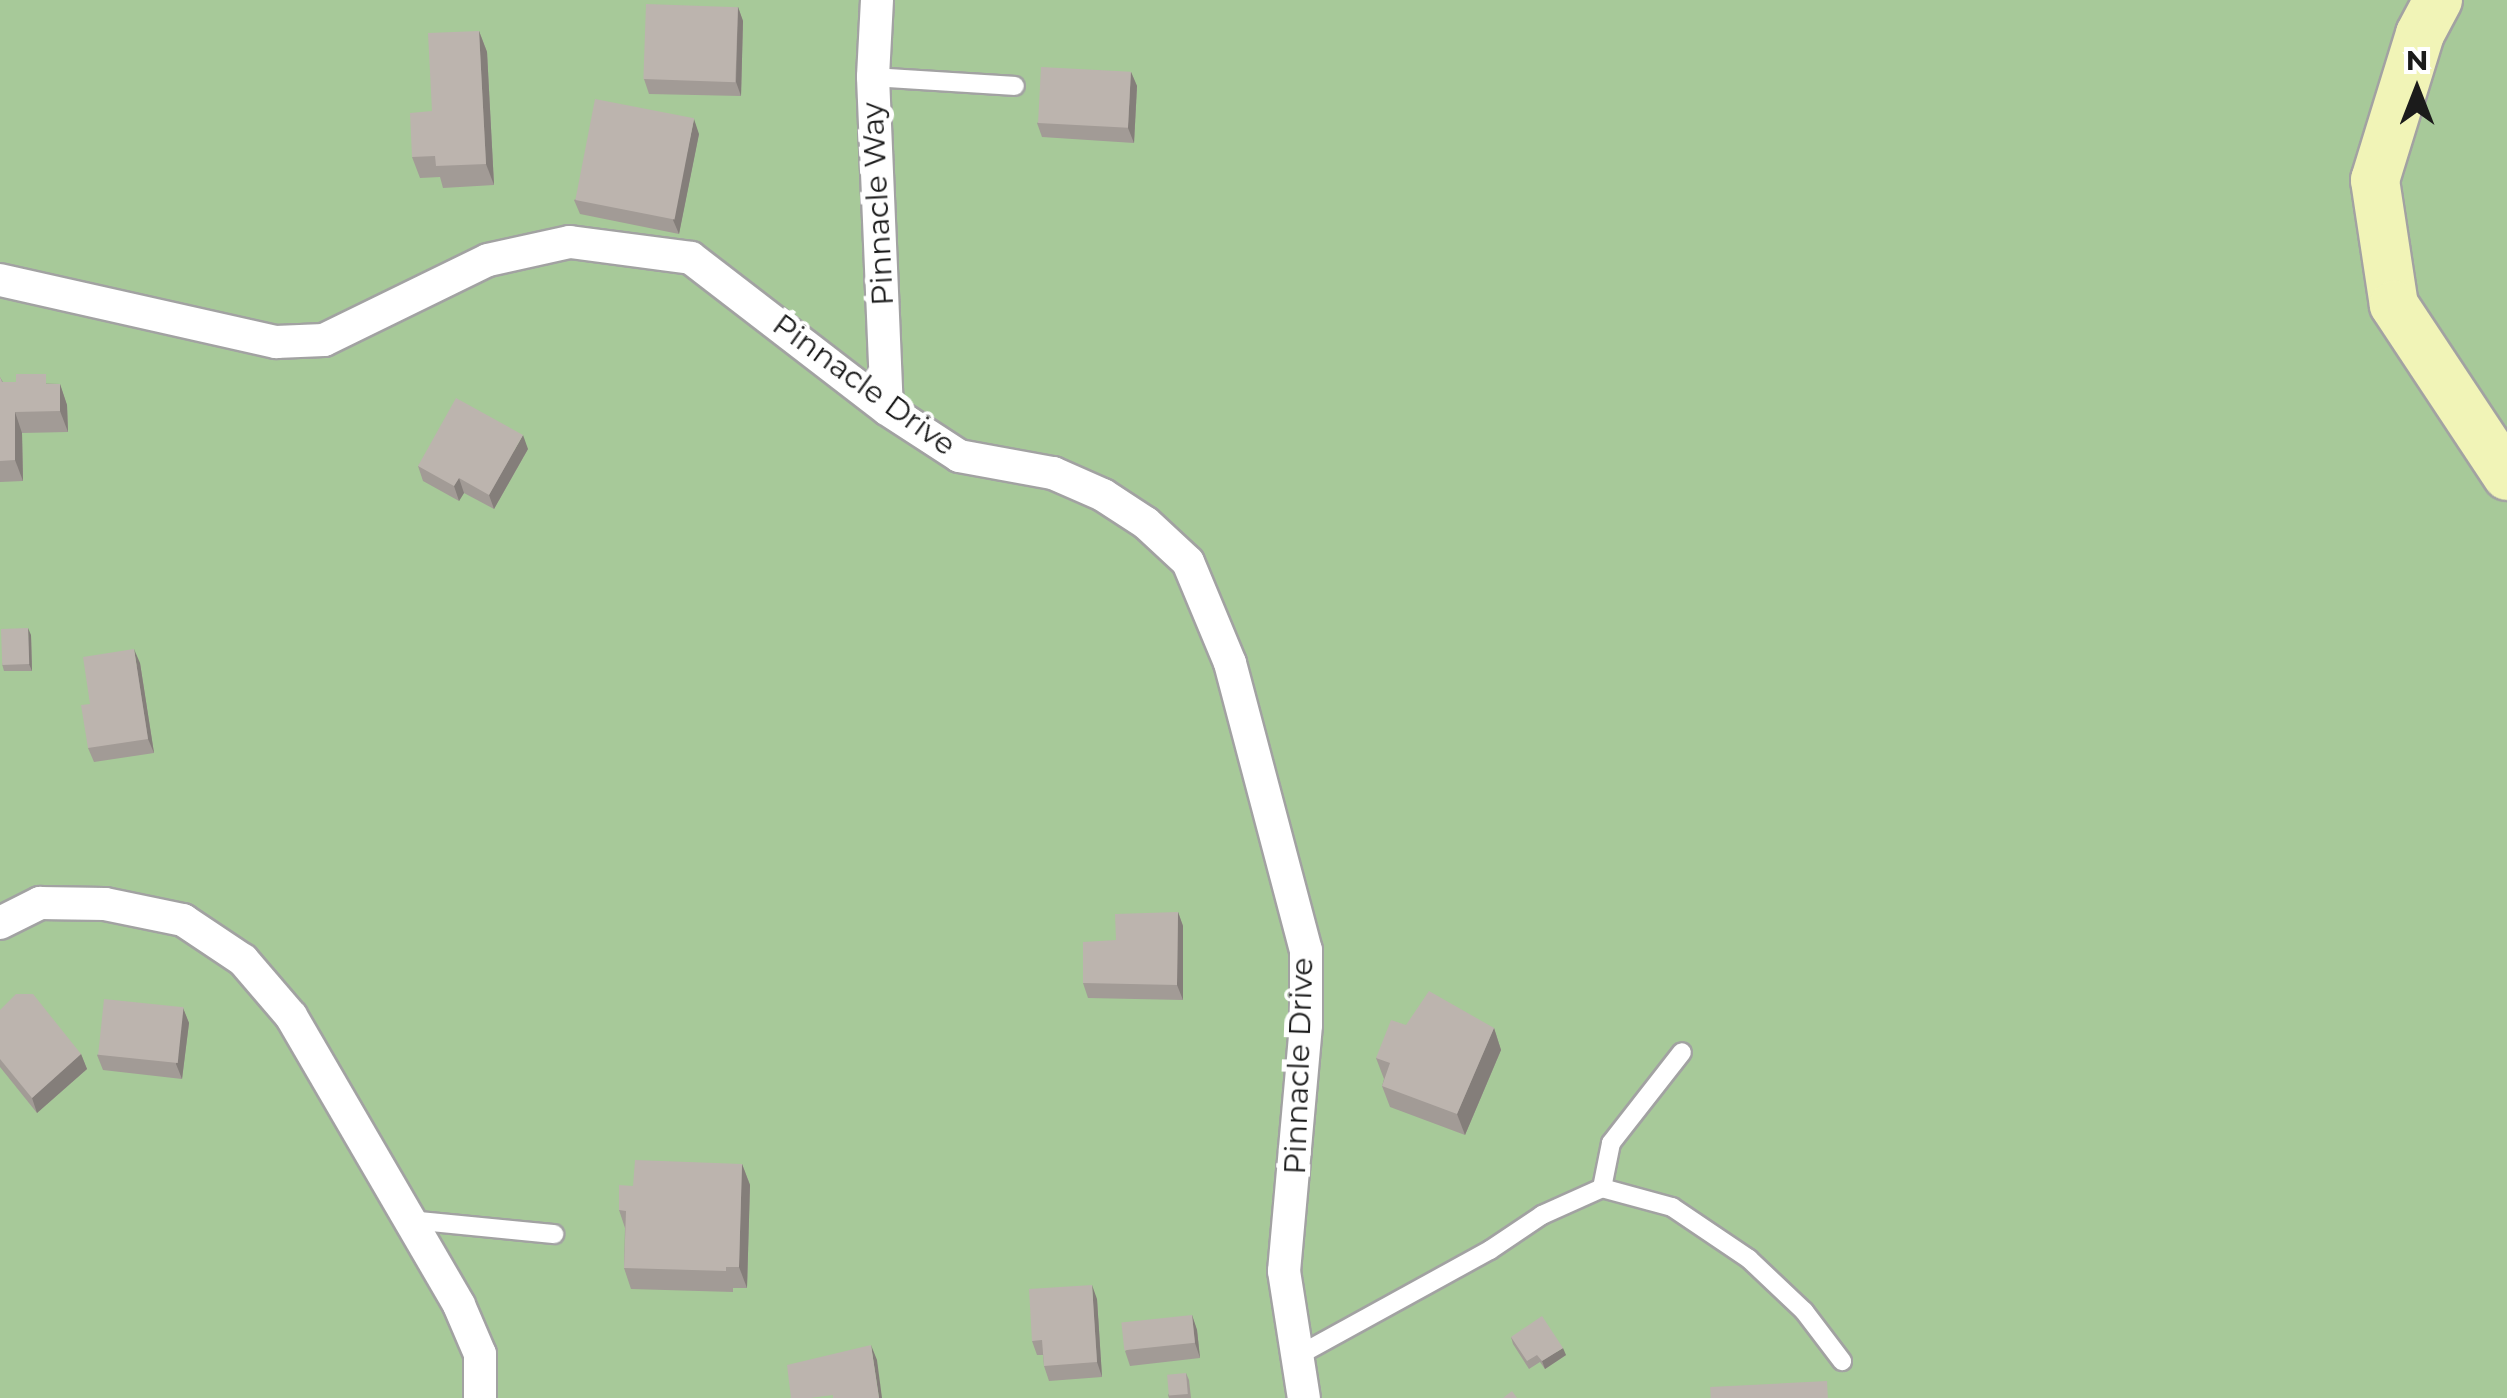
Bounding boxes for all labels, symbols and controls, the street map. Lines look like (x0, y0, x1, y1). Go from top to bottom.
north arrow (2367, 40, 2467, 140)
text: N (2406, 43, 2428, 77)
street label: Pinnacle Way (855, 101, 901, 307)
street label: Pinnacle Drive (766, 307, 962, 463)
street label: Pinnacle Drive (1277, 957, 1321, 1175)

